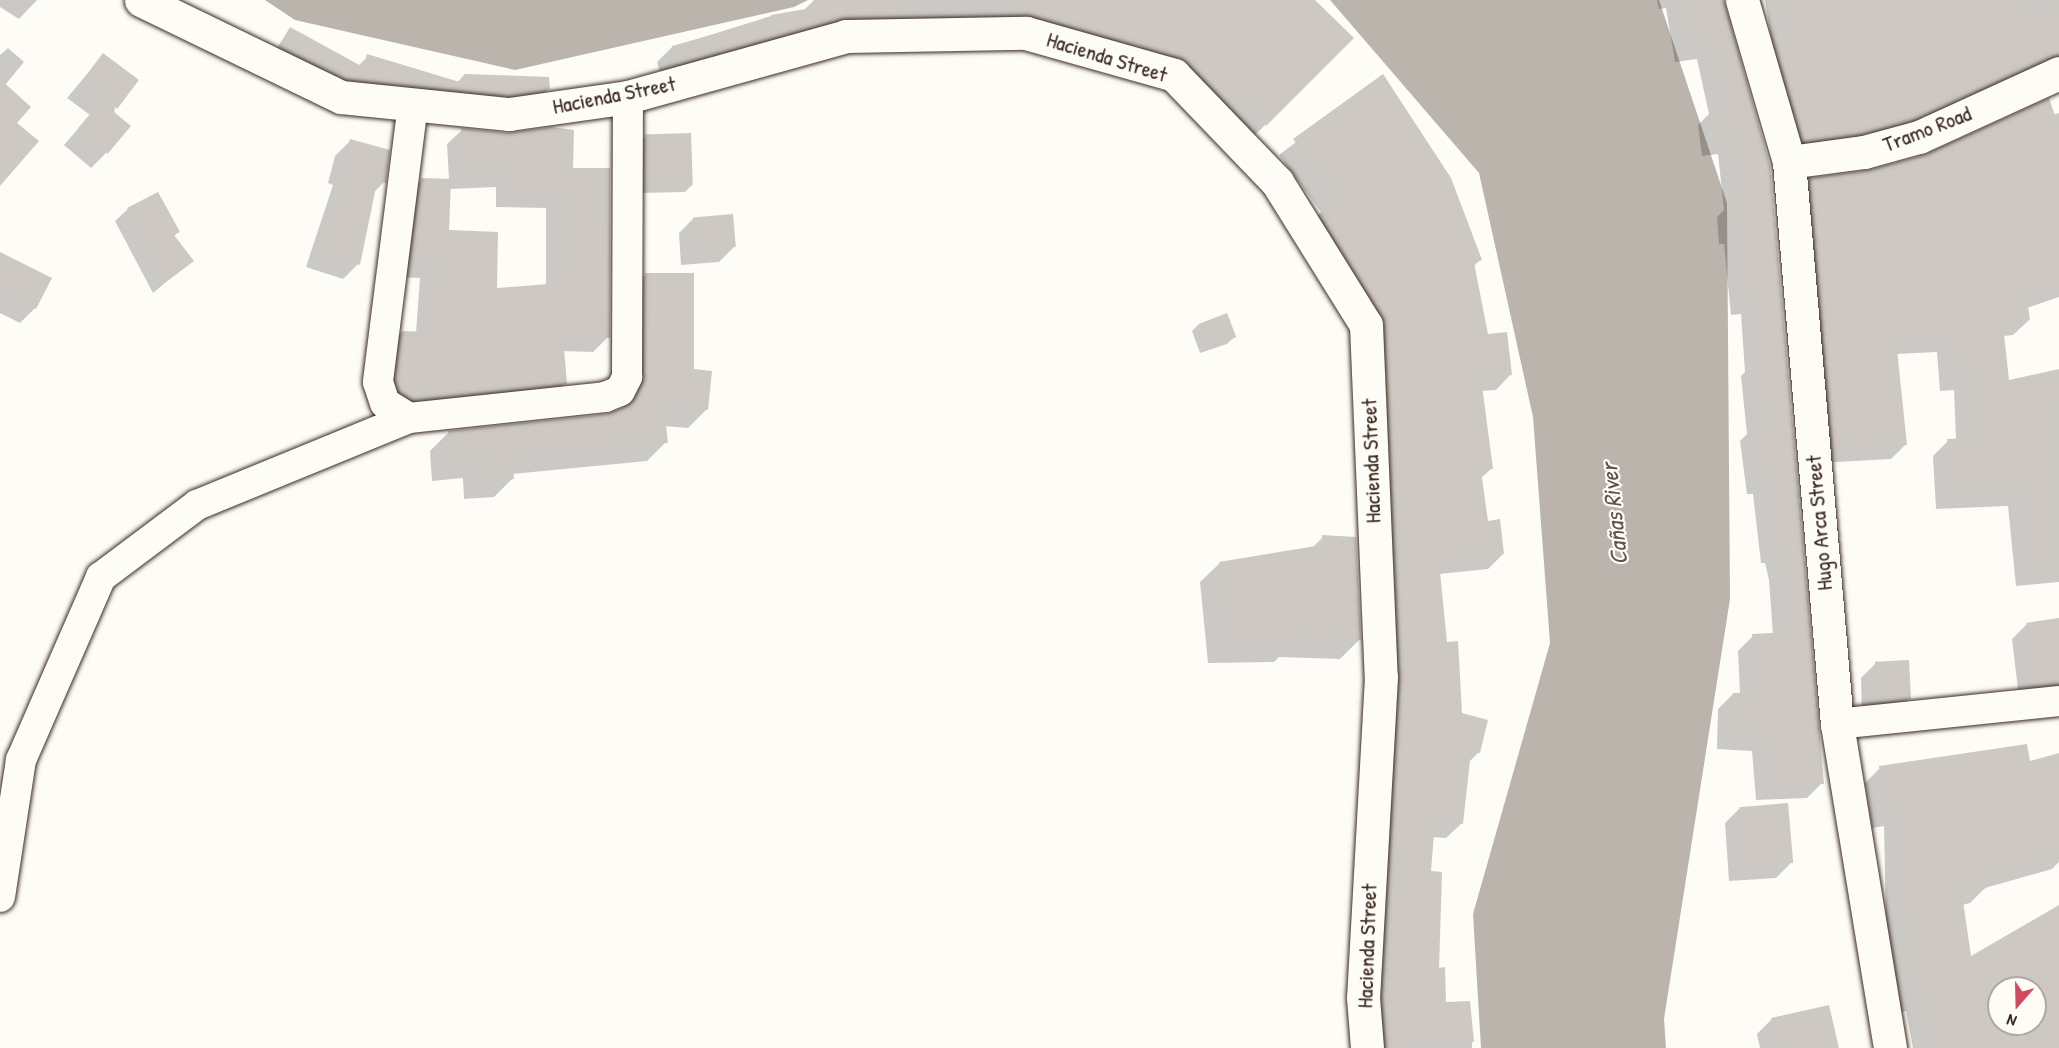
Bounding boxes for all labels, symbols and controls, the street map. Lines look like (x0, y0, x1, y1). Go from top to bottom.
street label: Hacienda Street (1044, 26, 1170, 88)
street label: Hacienda Street (550, 70, 678, 120)
street label: Tramo Road (1879, 100, 1975, 158)
street label: Hacienda Street (1356, 398, 1386, 524)
street label: Hugo Arca Street (1800, 454, 1838, 592)
water label: Cañas River (1594, 462, 1634, 566)
street label: Hacienda Street (1352, 883, 1382, 1009)
north arrow (1987, 976, 2047, 1036)
text: N (2004, 1009, 2019, 1033)

